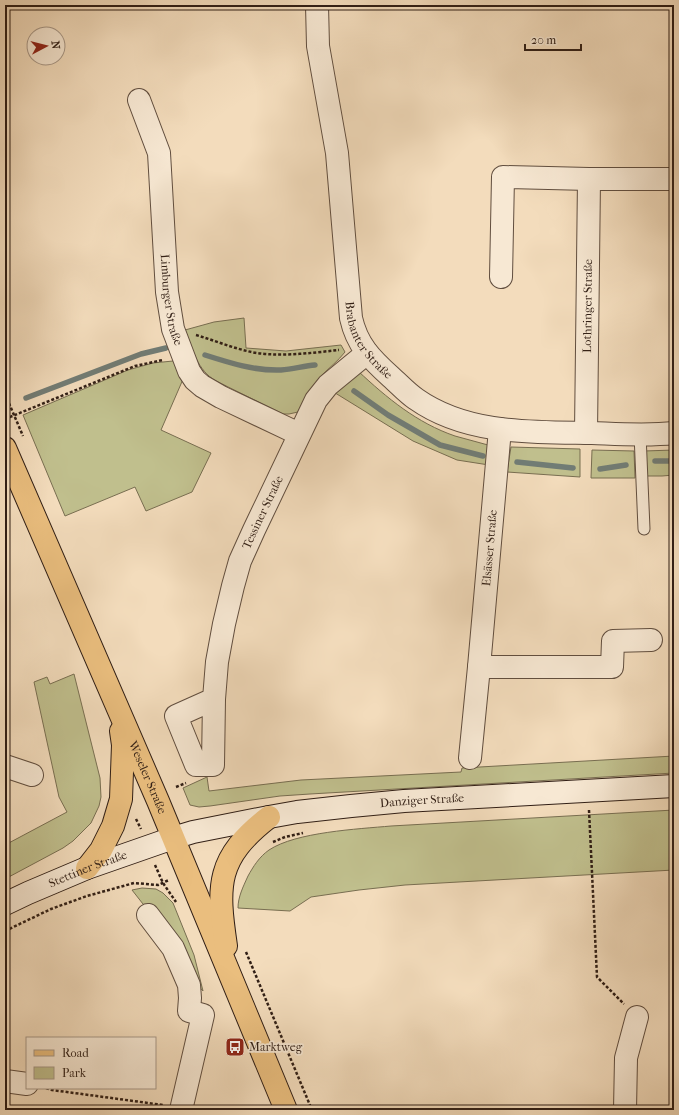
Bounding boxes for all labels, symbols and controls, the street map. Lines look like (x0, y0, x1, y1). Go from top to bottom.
north arrow (26, 26, 66, 66)
scale bar (525, 26, 581, 52)
text: 20 m (531, 33, 556, 47)
text: N (48, 40, 62, 50)
street label: Limburger Straße (158, 254, 186, 347)
street label: Lothringer Straße (580, 259, 595, 353)
street label: Brabanter Straße (343, 301, 395, 382)
street label: Tessiner Straße (239, 473, 286, 551)
street label: Elsässer Straße (479, 509, 500, 587)
street label: Weseler Straße (125, 738, 170, 816)
street label: Danziger Straße (379, 791, 464, 810)
street label: Stettiner Straße (47, 848, 129, 890)
bus stop icon: Marktweg (224, 1036, 246, 1058)
legend (26, 1037, 156, 1089)
place label: Marktweg (249, 1040, 303, 1054)
text: Road (62, 1046, 89, 1060)
text: Park (62, 1066, 87, 1080)

